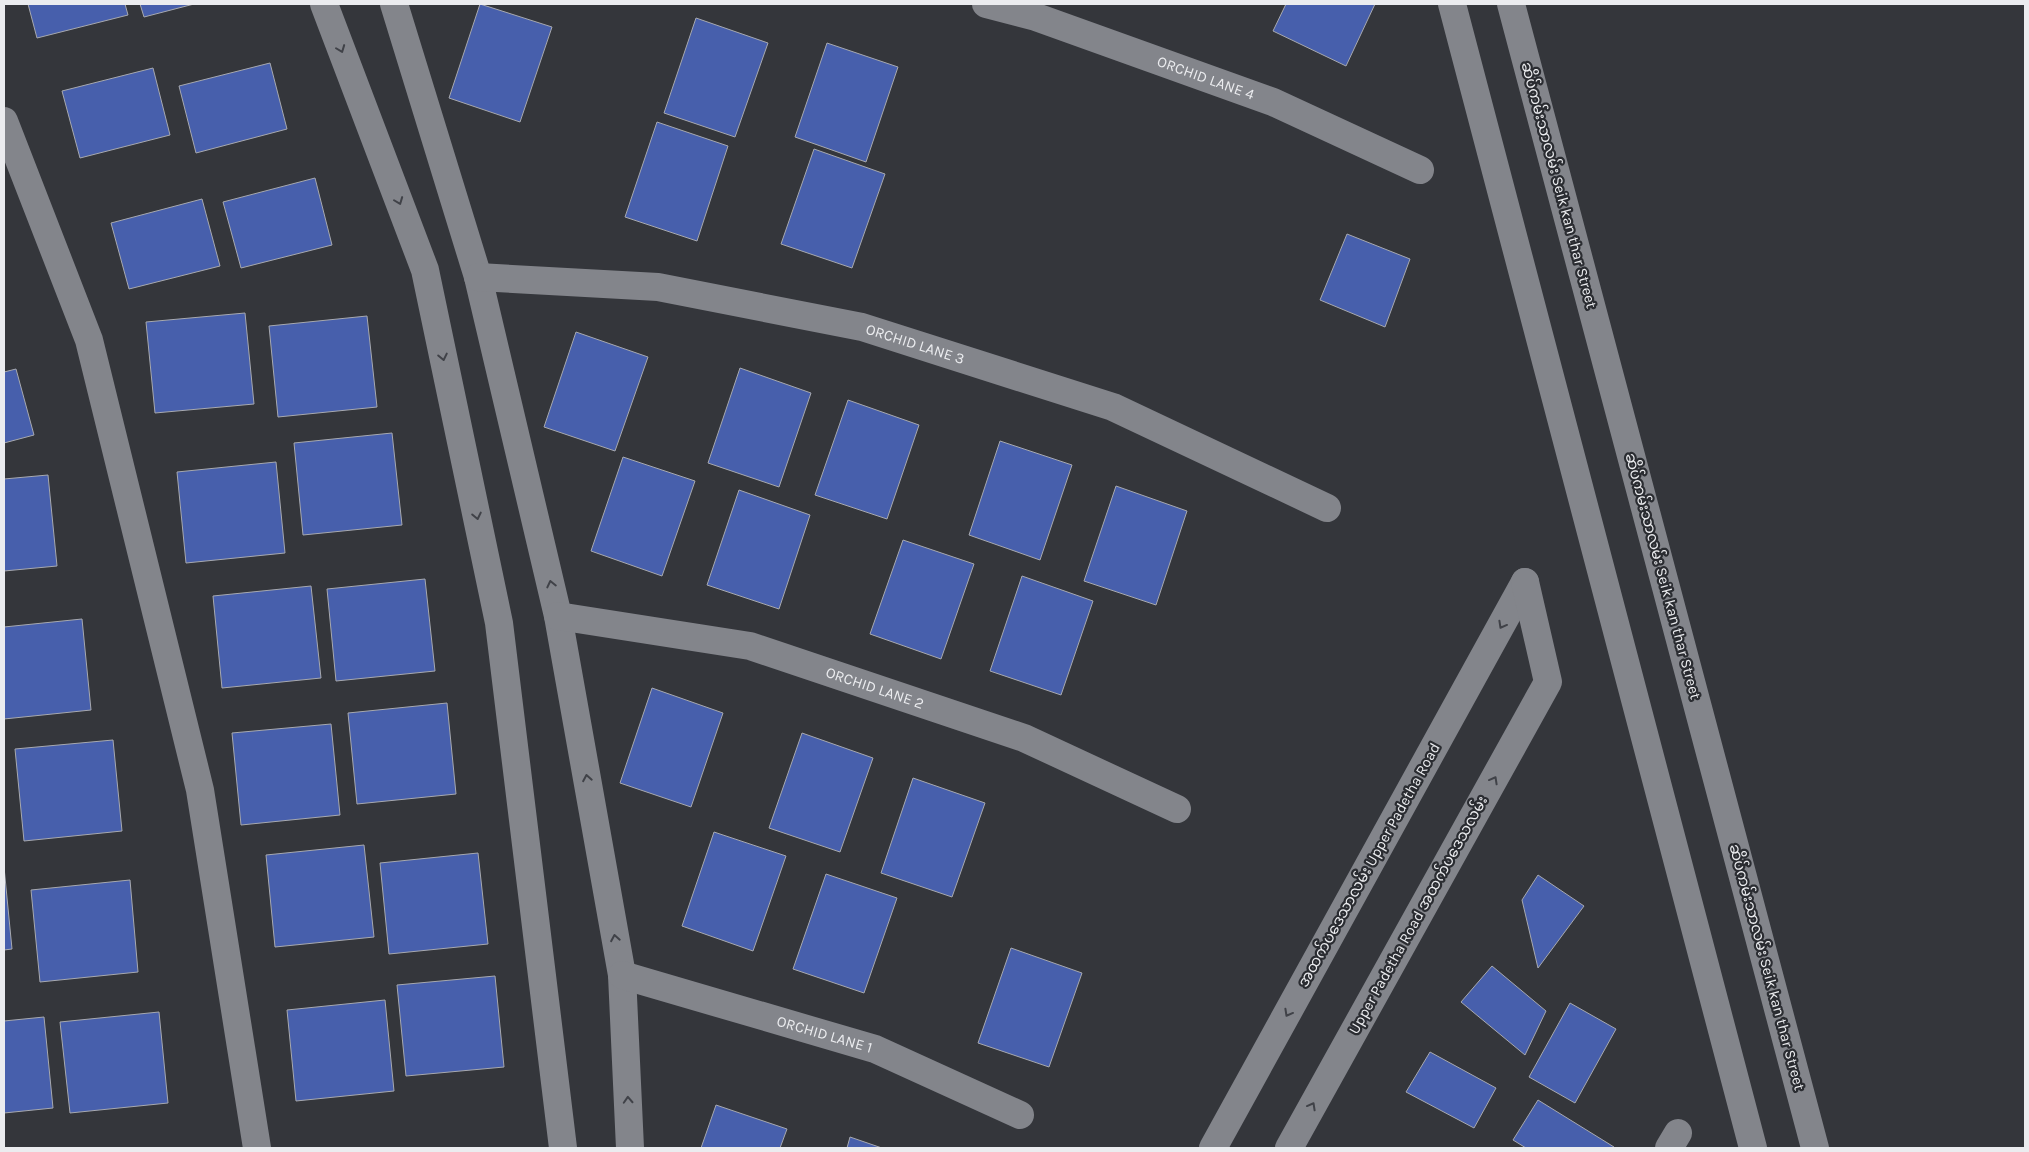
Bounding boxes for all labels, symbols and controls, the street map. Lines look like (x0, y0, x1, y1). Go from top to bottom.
one-way arrow (335, 45, 345, 53)
street label: ORCHID LANE 4 (1155, 52, 1257, 104)
street label: ဆိပ်ကမ်းသာလမ်း Seik kan thar Street (1517, 60, 1602, 311)
one-way arrow (393, 197, 403, 205)
street label: ORCHID LANE 3 (864, 320, 967, 368)
one-way arrow (437, 353, 448, 362)
street label: ဆိပ်ကမ်းသာလမ်း Seik kan thar Street (1621, 451, 1706, 702)
one-way arrow (471, 512, 481, 521)
one-way arrow (546, 579, 557, 588)
one-way arrow (1498, 620, 1508, 629)
street label: ORCHID LANE 2 (823, 663, 926, 713)
street label: အထက်ပဒေသာလမ်း Upper Padetha Road (1293, 739, 1444, 990)
one-way arrow (582, 773, 592, 782)
one-way arrow (1487, 777, 1497, 786)
street label: Upper Padetha Road အထက်ပဒေသလမ်း (1344, 792, 1491, 1037)
street label: ဆိပ်ကမ်းသာလမ်း Seik kan thar Street (1725, 842, 1810, 1093)
one-way arrow (611, 933, 621, 942)
one-way arrow (1284, 1007, 1294, 1016)
street label: ORCHID LANE 1 (775, 1012, 874, 1057)
one-way arrow (622, 1095, 633, 1103)
one-way arrow (1306, 1102, 1316, 1111)

